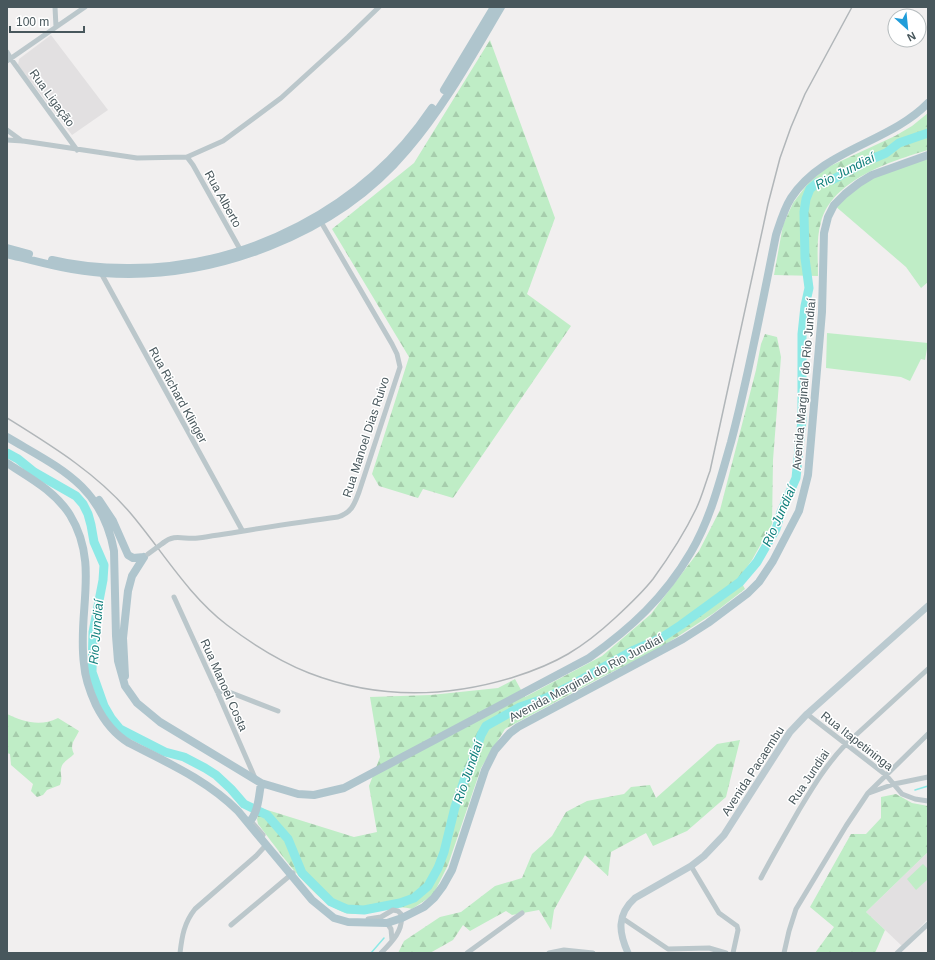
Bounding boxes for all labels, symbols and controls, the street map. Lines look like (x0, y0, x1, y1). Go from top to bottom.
scale bar (10, 8, 84, 34)
north arrow (887, 8, 927, 48)
text: 100 m (16, 15, 49, 29)
text: N (905, 30, 918, 44)
street label: Rua Ligação (27, 67, 78, 130)
water label: Rio Jundiaí (813, 149, 879, 192)
street label: Rua Alberto (202, 168, 244, 230)
street label: Avenida Marginal do Rio Jundiaí (790, 297, 819, 471)
street label: Rua Richard Klinger (146, 345, 210, 445)
street label: Rua Manoel Dias Ruivo (340, 375, 392, 499)
water label: Rio Jundiaí (759, 482, 800, 549)
water label: Rio Jundiaí (86, 598, 106, 665)
street label: Avenida Marginal do Rio Jundiaí (507, 631, 666, 725)
street label: Rua Manoel Costa (197, 637, 251, 734)
street label: Rua Itapetininga (818, 709, 896, 774)
street label: Avenida Pacaembu (719, 724, 787, 818)
water label: Rio Jundiaí (450, 738, 486, 805)
street label: Rua Jundiai (785, 747, 833, 807)

